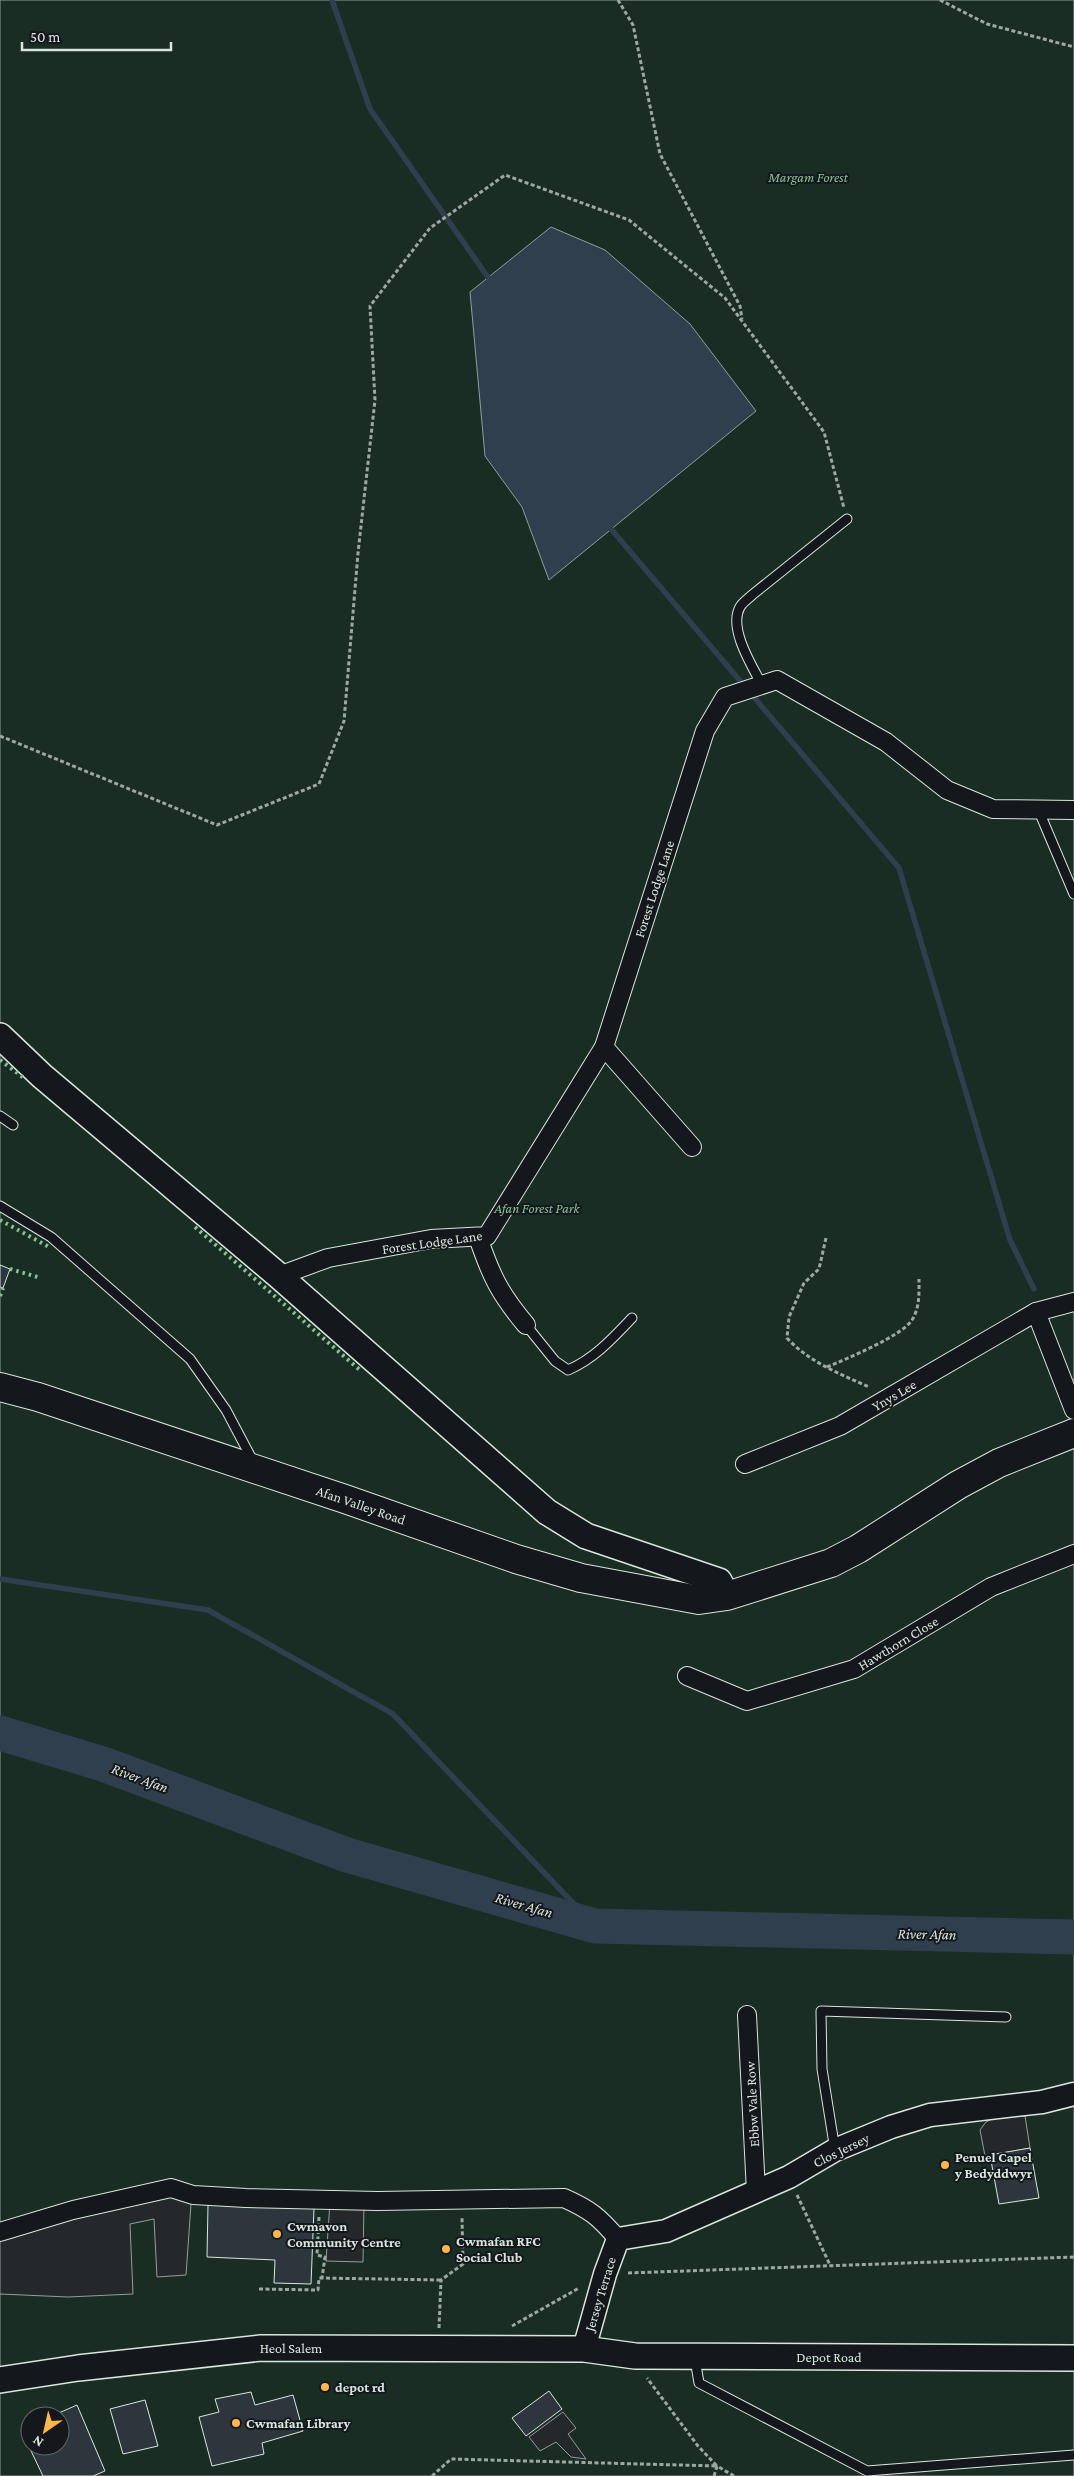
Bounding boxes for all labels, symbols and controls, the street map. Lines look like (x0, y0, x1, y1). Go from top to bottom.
scale bar (22, 20, 171, 52)
text: 50 m (30, 29, 60, 45)
park label: Margam Forest (767, 169, 849, 185)
street label: Forest Lodge Lane (631, 838, 677, 940)
park label: Afan Forest Park (493, 1200, 581, 1216)
street label: Forest Lodge Lane (381, 1227, 483, 1257)
street label: Ynys Lee (869, 1376, 919, 1414)
street label: Afan Valley Road (314, 1482, 408, 1528)
street label: Hawthorn Close (855, 1613, 941, 1673)
water label: River Afan (109, 1760, 171, 1797)
water label: River Afan (493, 1889, 555, 1922)
water label: River Afan (897, 1925, 957, 1944)
street label: Ebbw Vale Row (742, 2060, 762, 2147)
street label: Clos Jersey (810, 2129, 872, 2170)
place label: Penuel Capel y Bedyddwyr (954, 2149, 1033, 2181)
marker: Penuel Capel y Bedyddwyr (939, 2159, 951, 2171)
place label: Cwmavon Community Centre (287, 2218, 401, 2250)
marker: Cwmavon Community Centre (271, 2228, 283, 2240)
place label: Cwmafan RFC Social Club (456, 2233, 541, 2265)
marker: Cwmafan RFC Social Club (440, 2243, 452, 2255)
street label: Jersey Terrace (580, 2255, 619, 2335)
street label: Heol Salem (260, 2340, 322, 2356)
street label: Depot Road (796, 2349, 862, 2365)
place label: depot rd (335, 2379, 385, 2395)
marker: depot rd (319, 2381, 331, 2393)
north arrow (20, 2406, 70, 2456)
place label: Cwmafan Library (246, 2415, 350, 2431)
marker: Cwmafan Library (230, 2417, 242, 2429)
text: N (29, 2432, 46, 2451)

